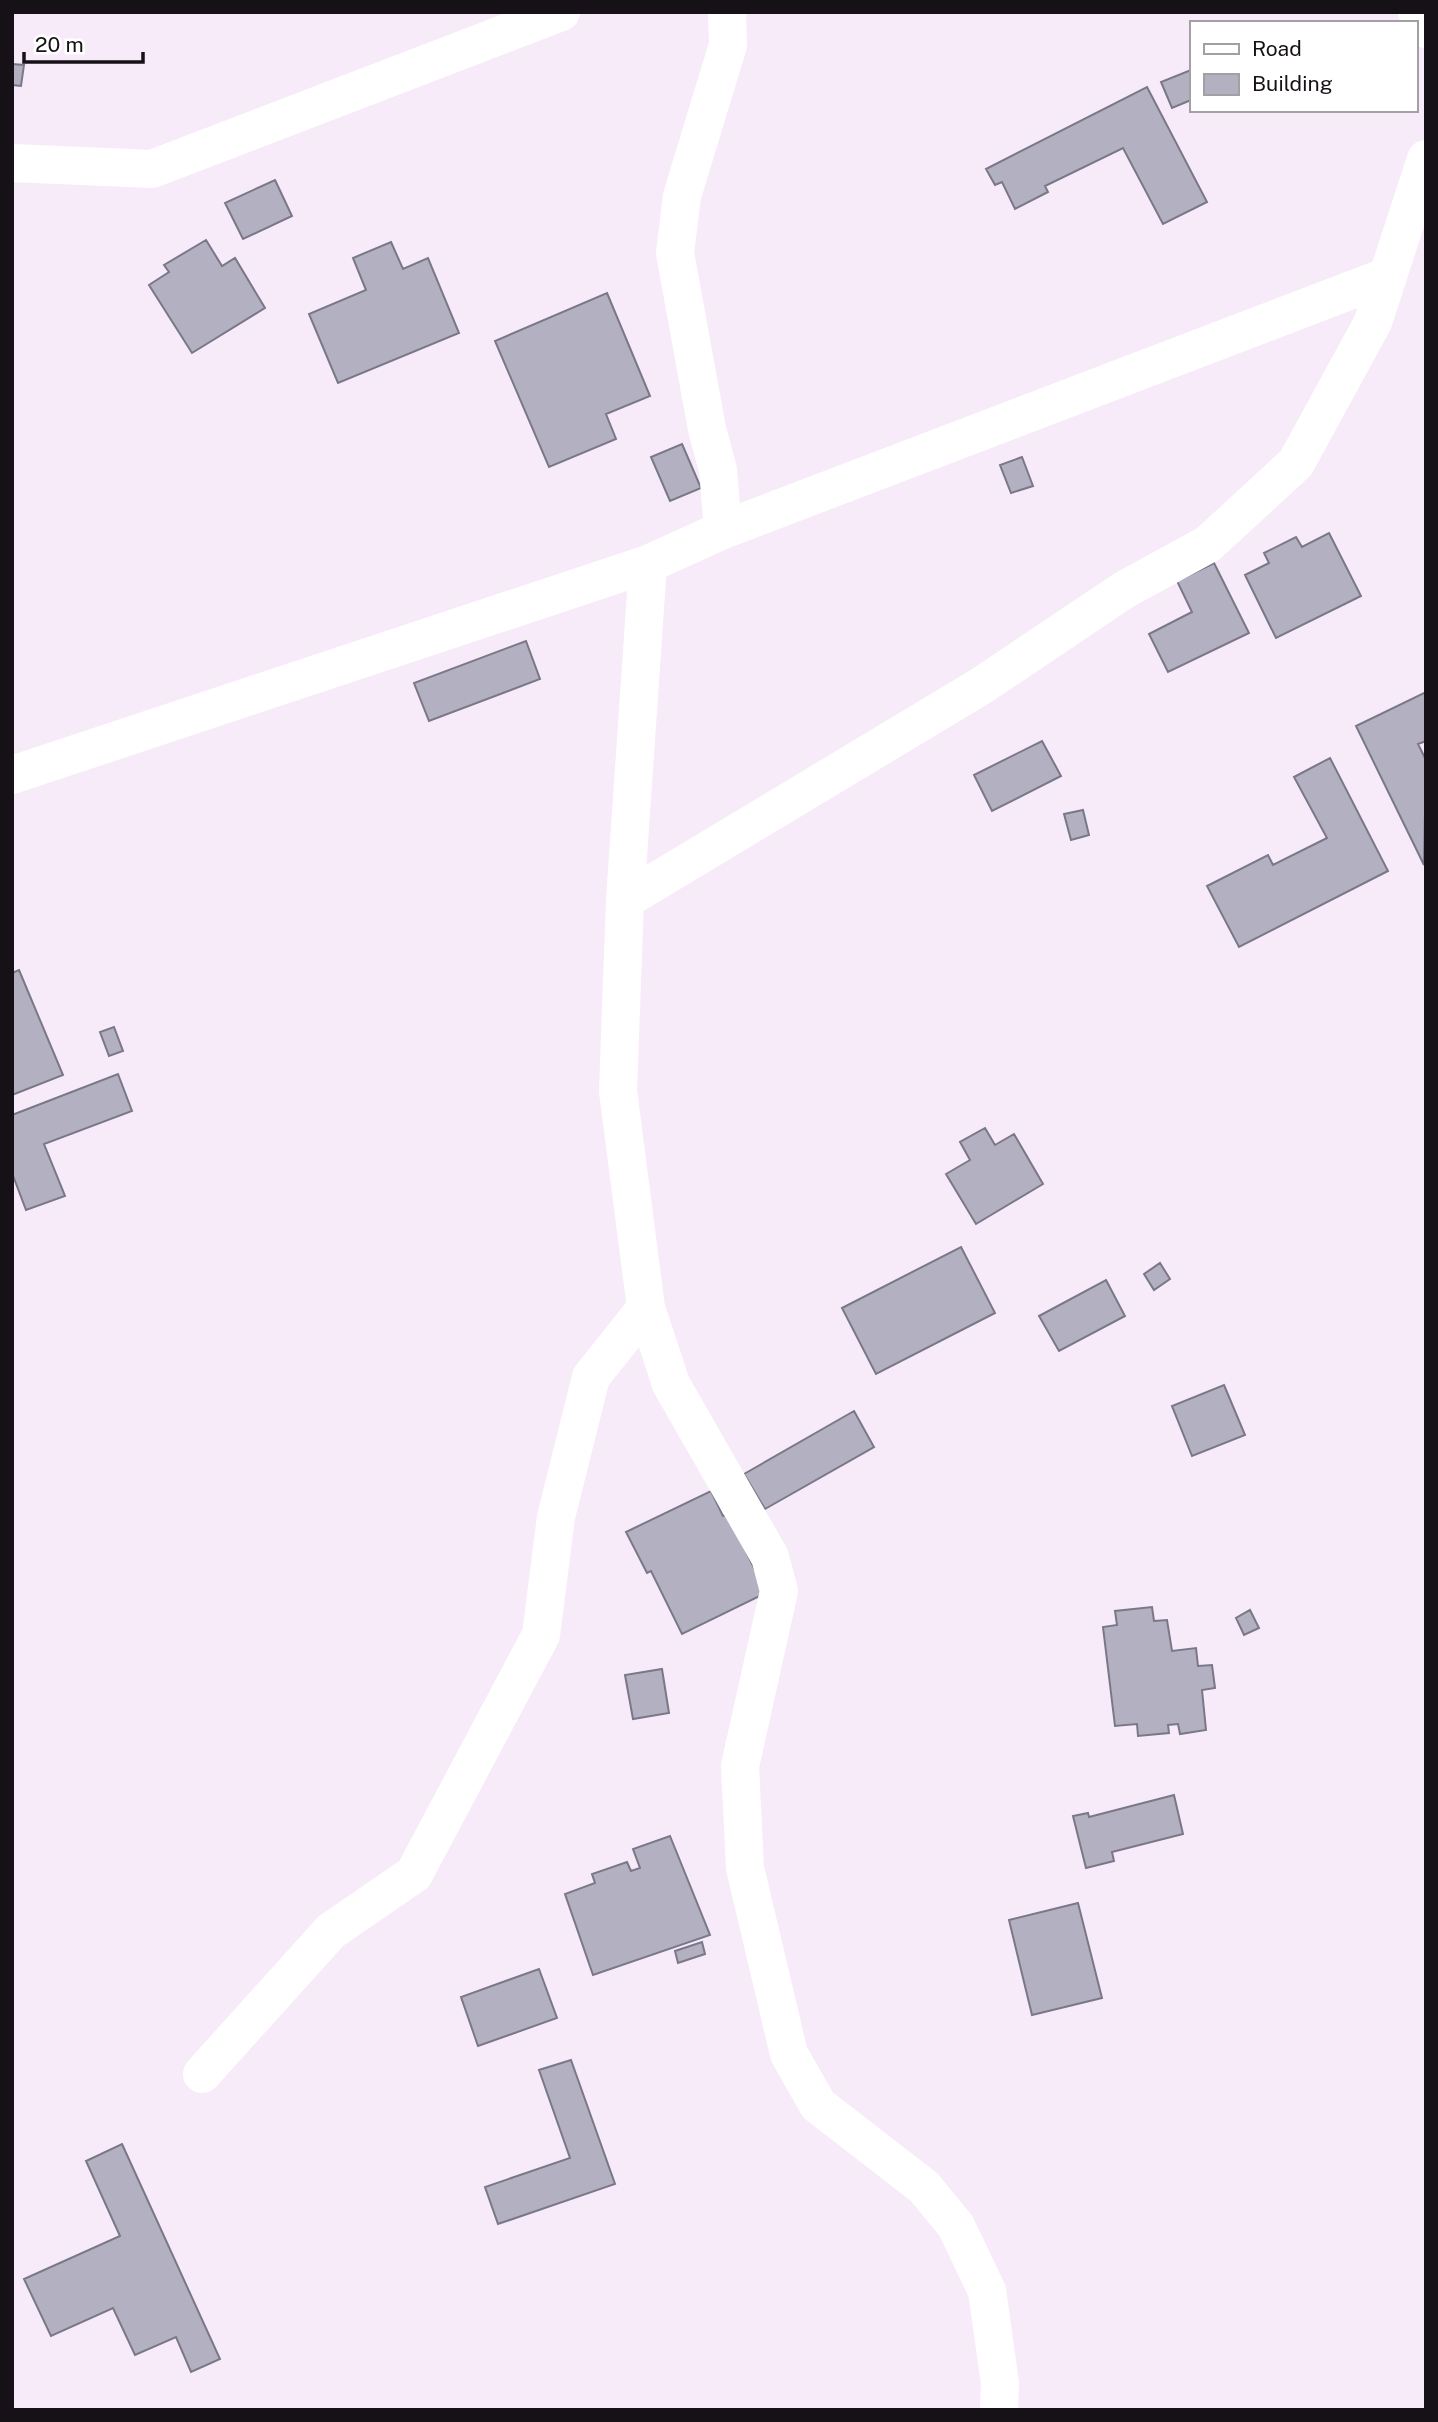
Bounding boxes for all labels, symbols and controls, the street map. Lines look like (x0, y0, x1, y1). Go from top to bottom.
scale bar (24, 21, 144, 65)
legend (1190, 21, 1417, 112)
text: 20 m (35, 32, 84, 57)
text: Road (1252, 36, 1302, 61)
text: Building (1252, 71, 1333, 96)

